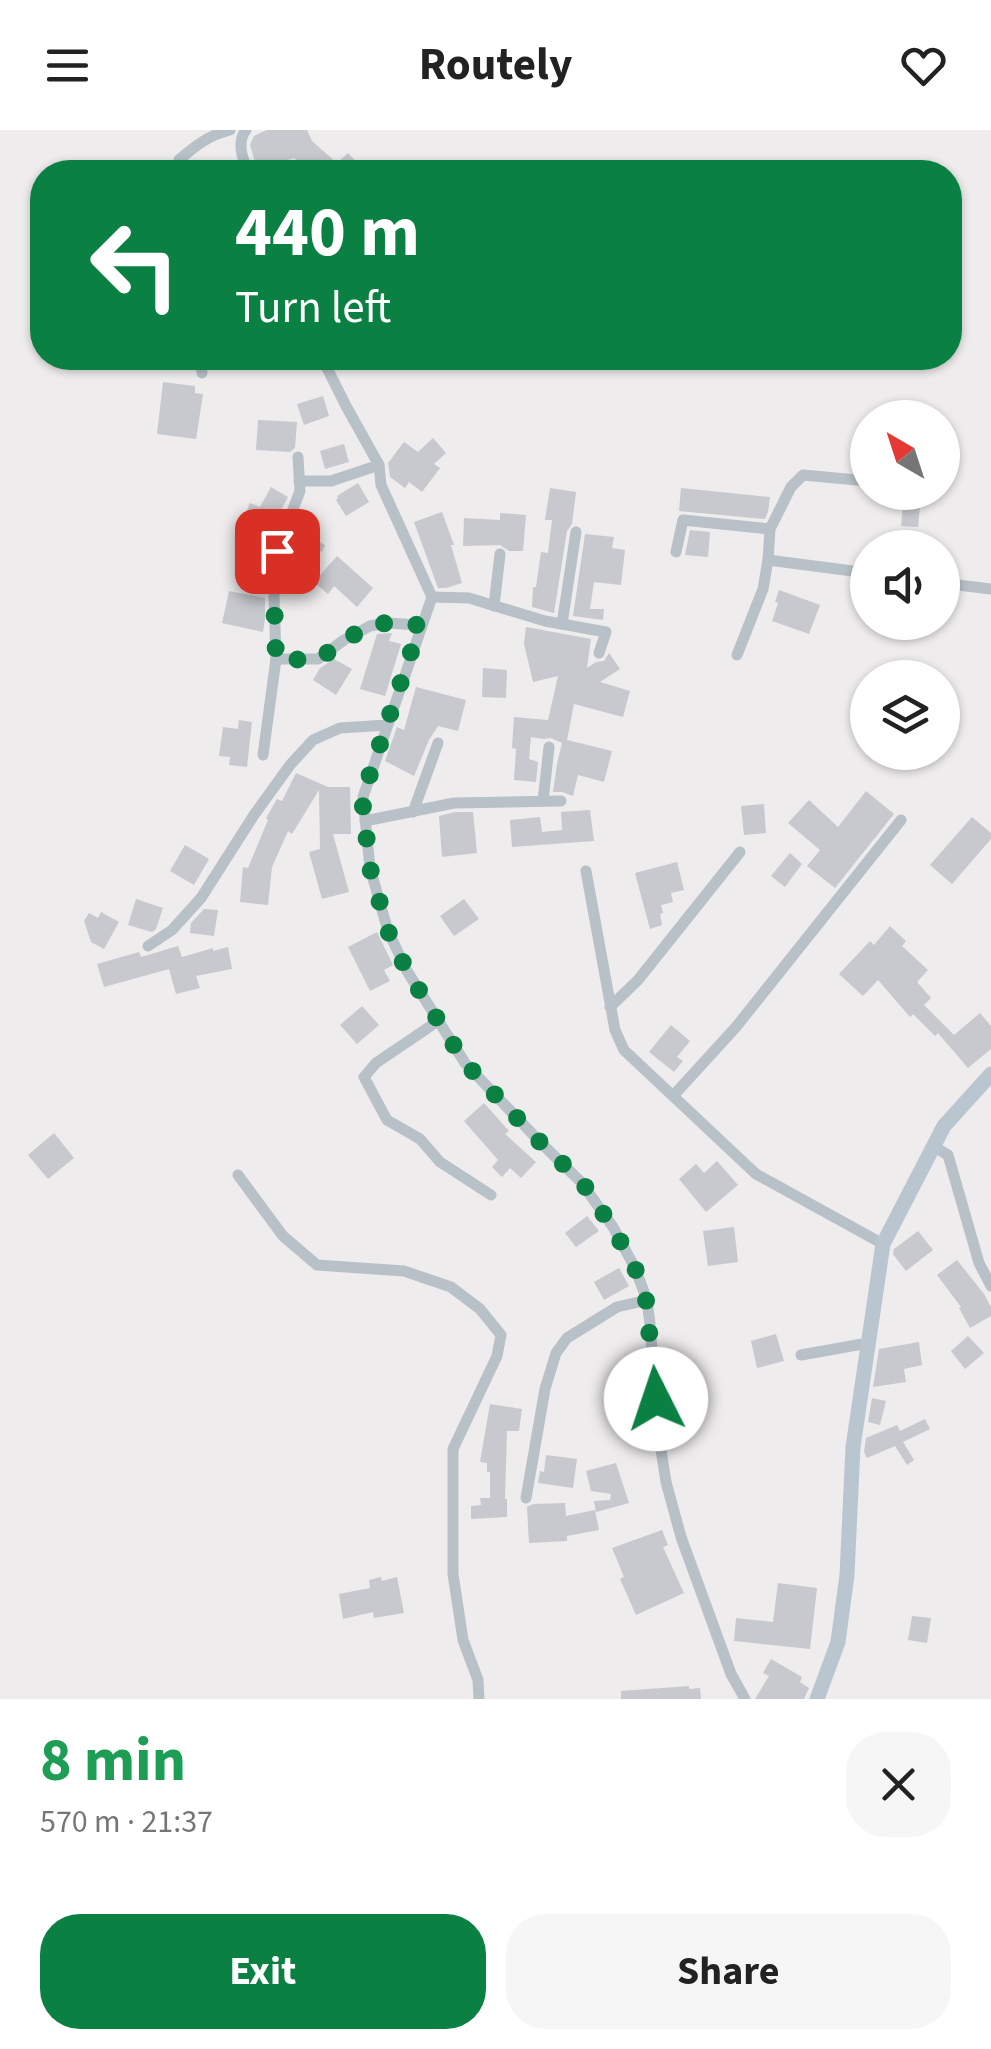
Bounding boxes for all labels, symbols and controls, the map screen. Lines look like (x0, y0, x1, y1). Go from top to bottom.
text: Routely (419, 33, 572, 97)
icon: menu (40, 38, 95, 93)
icon: heart (896, 38, 951, 93)
text: 440 m (235, 183, 420, 283)
icon: left (70, 200, 200, 330)
text: Turn left (235, 276, 391, 340)
north arrow (850, 400, 960, 510)
map controls (850, 400, 960, 770)
pin (235, 509, 320, 594)
icon: arrive (250, 524, 305, 579)
button: sound (850, 530, 960, 640)
button: layers (850, 660, 960, 770)
position arrow (604, 1347, 708, 1451)
text: 8 min (40, 1719, 186, 1804)
button: close (846, 1732, 951, 1837)
text: 570 m · 21:37 (40, 1799, 213, 1845)
button: Exit (40, 1914, 486, 2029)
button: Share (506, 1914, 951, 2029)

